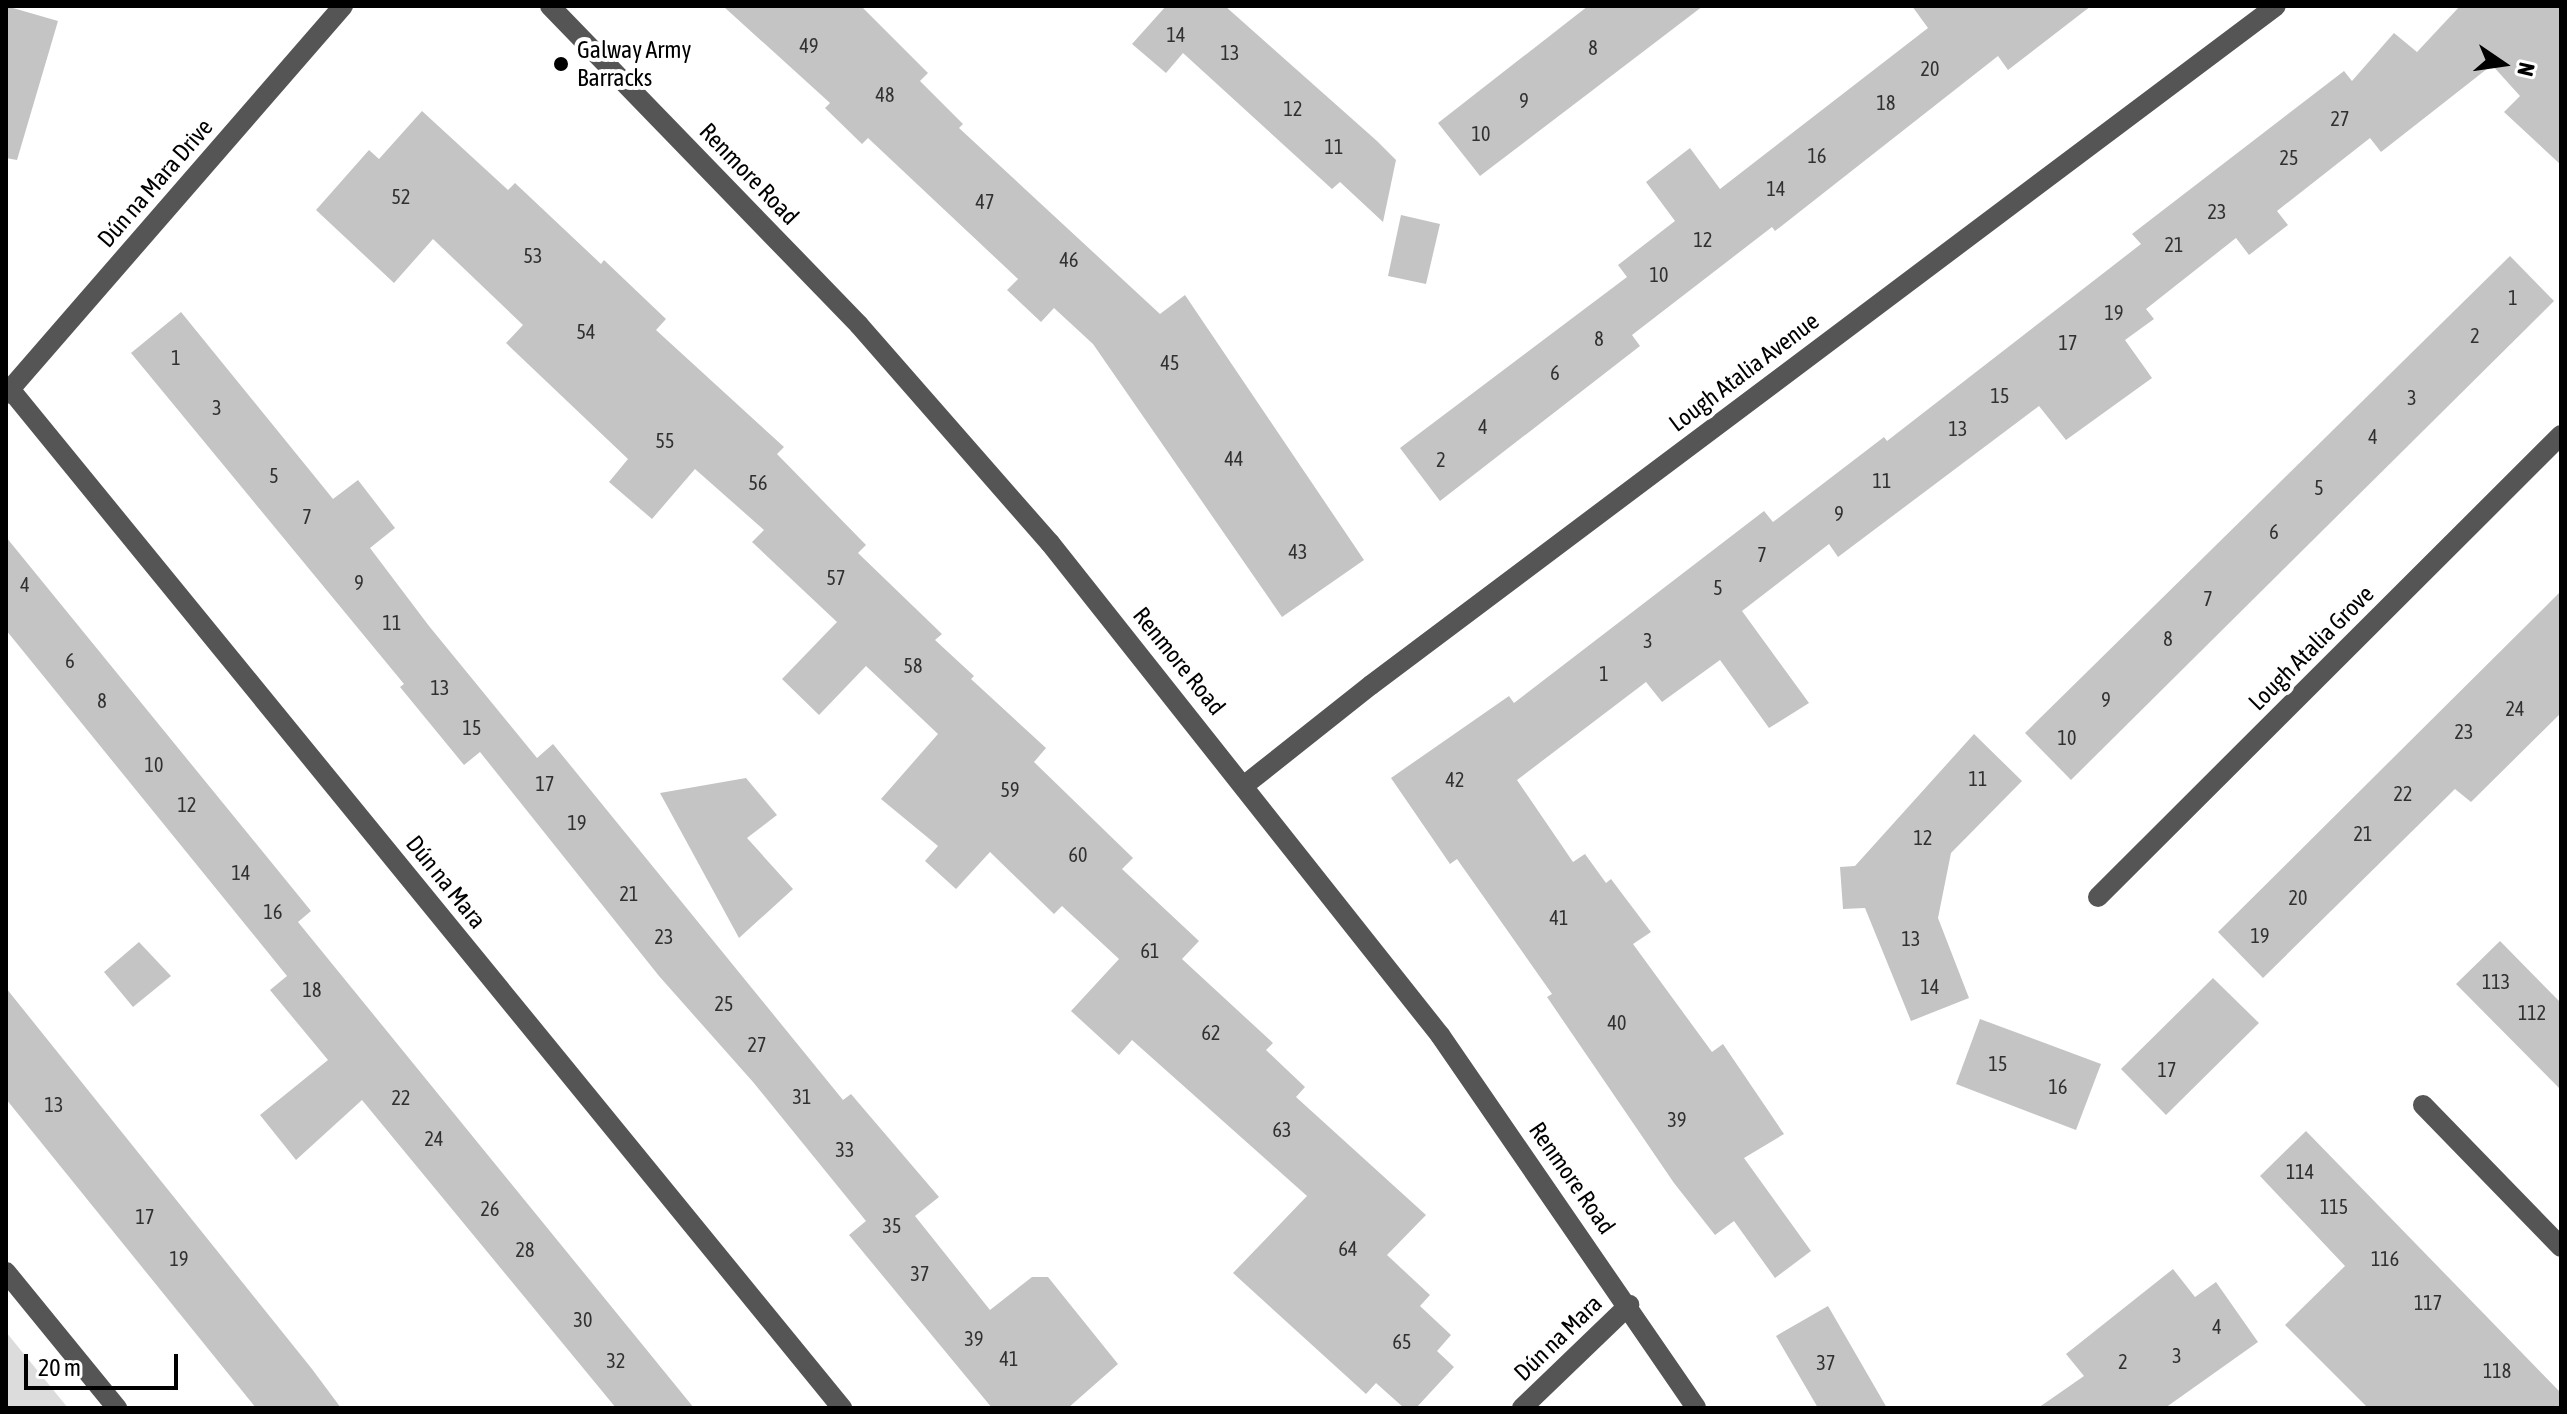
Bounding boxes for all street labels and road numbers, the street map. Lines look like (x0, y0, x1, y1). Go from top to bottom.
street label: Dún na Mara Drive (91, 113, 219, 253)
street label: Renmore Road (693, 117, 805, 231)
street label: Lough Atalia Avenue (1663, 306, 1825, 438)
street label: Lough Atalia Grove (2242, 579, 2380, 717)
street label: Renmore Road (1127, 601, 1231, 721)
street label: Dún na Mara (400, 830, 492, 934)
street label: Renmore Road (1523, 1116, 1621, 1240)
street label: Dún na Mara (1508, 1289, 1608, 1387)

